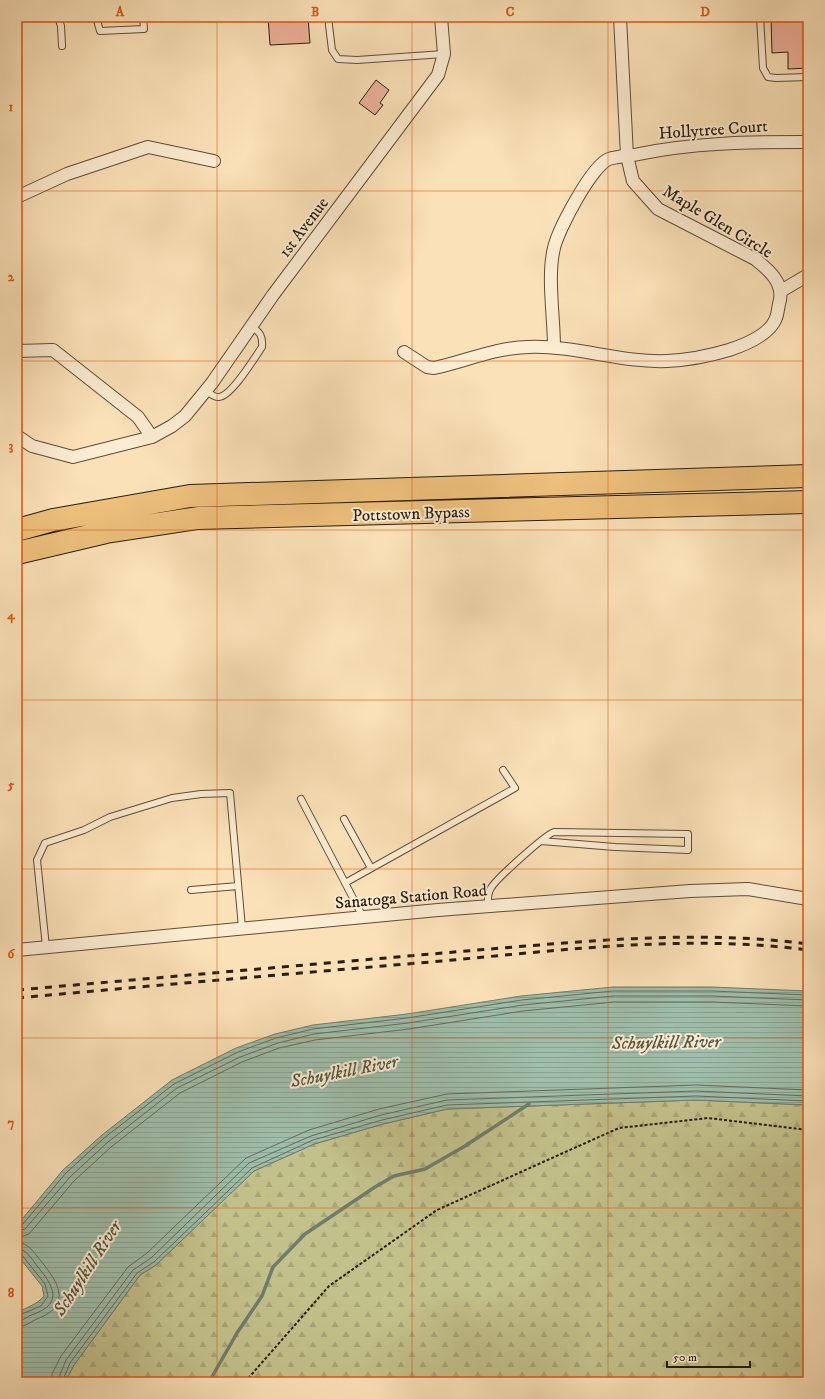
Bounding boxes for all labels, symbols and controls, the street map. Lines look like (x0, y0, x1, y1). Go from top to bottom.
text: A (115, 4, 125, 20)
text: B (311, 4, 319, 20)
text: C (506, 4, 515, 20)
text: D (700, 4, 710, 20)
text: 1 (9, 99, 14, 115)
street label: Hollytree Court (658, 115, 769, 145)
street label: Maple Glen Circle (658, 180, 777, 263)
street label: 1st Avenue (274, 193, 334, 262)
text: 2 (8, 269, 15, 285)
text: 3 (9, 438, 14, 454)
street label: Pottstown Bypass (352, 501, 470, 527)
text: 4 (6, 607, 15, 624)
text: 5 (7, 777, 15, 793)
street label: Sanatoga Station Road (334, 879, 489, 915)
text: 6 (8, 946, 16, 962)
water label: Schuylkill River (610, 1031, 722, 1055)
water label: Schuylkill River (288, 1050, 401, 1093)
text: 7 (8, 1115, 15, 1131)
water label: Schuylkill River (48, 1216, 128, 1321)
text: 8 (8, 1285, 15, 1301)
scale bar (667, 1343, 750, 1369)
text: 50 m (673, 1350, 697, 1365)

